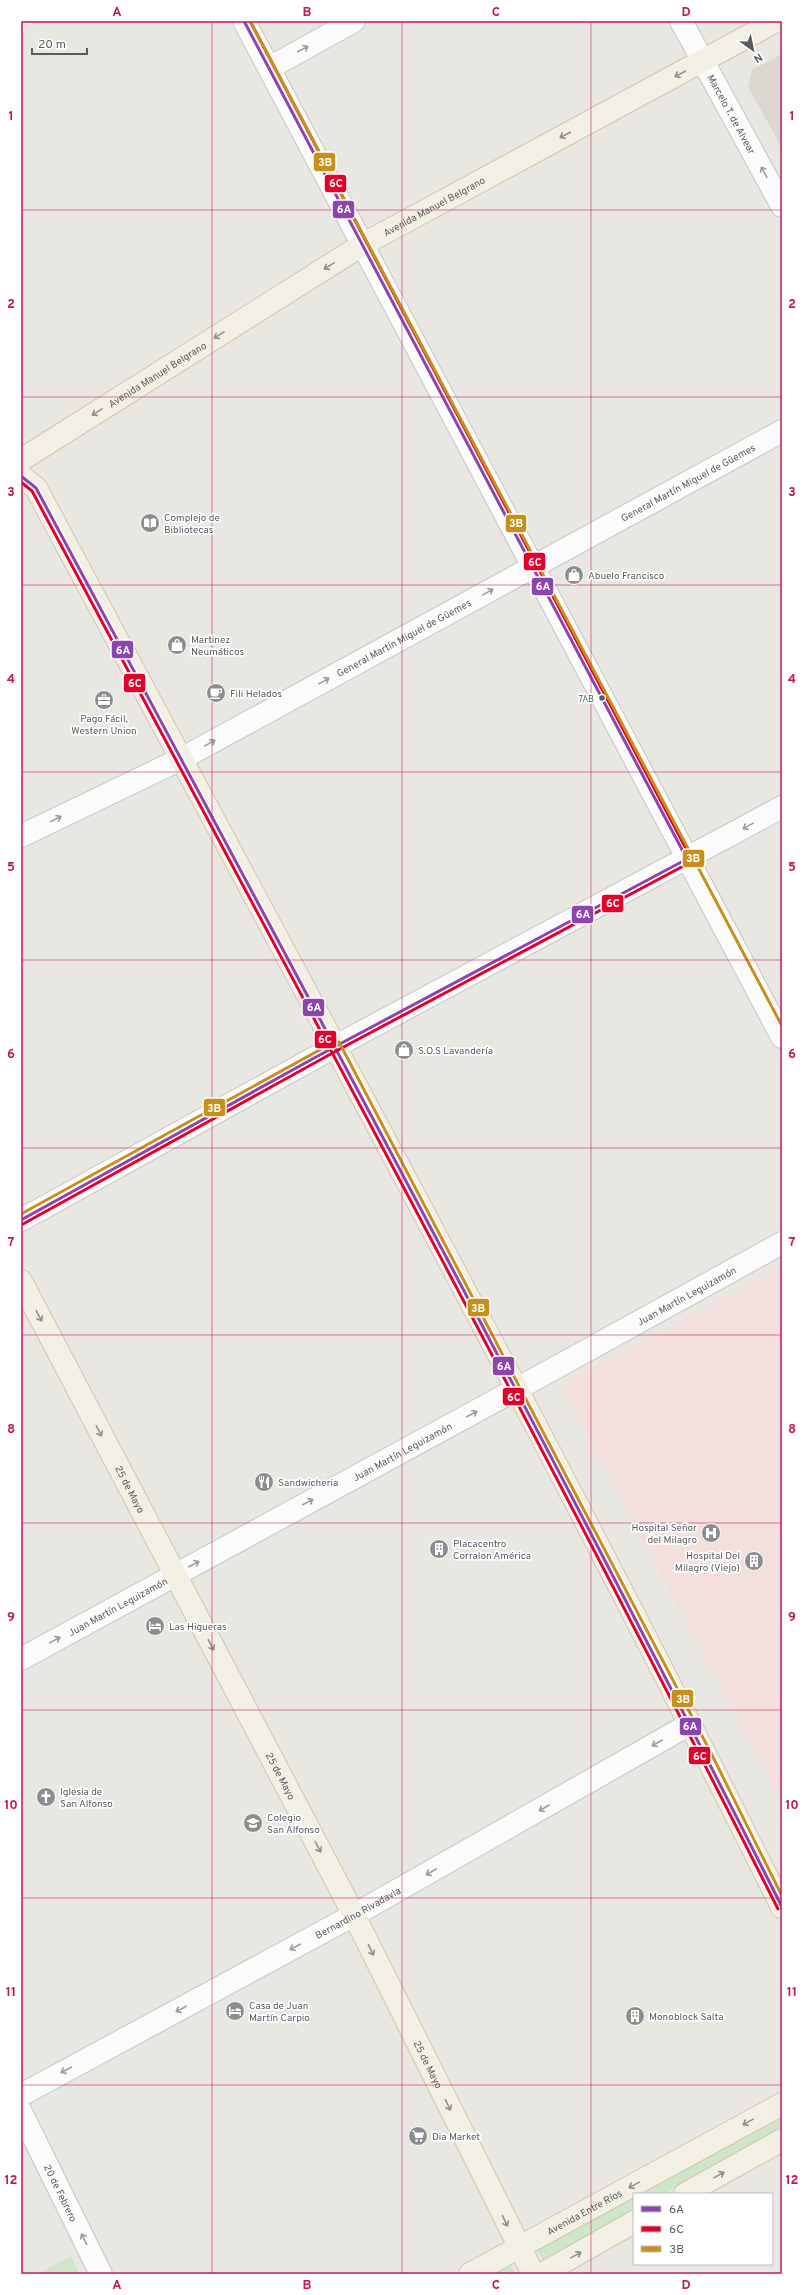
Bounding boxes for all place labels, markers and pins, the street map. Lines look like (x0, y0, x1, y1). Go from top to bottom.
library icon: Complejo de Bibliotecas (139, 512, 161, 534)
place label: Complejo de Bibliotecas (164, 512, 220, 537)
shop icon: Abuelo Francisco (563, 564, 585, 586)
place label: Abuelo Francisco (588, 570, 665, 583)
shop icon: Martinez Neumáticos (166, 634, 188, 656)
place label: Martinez Neumáticos (191, 634, 245, 659)
cafe icon: Fili Helados (205, 682, 227, 704)
place label: Fili Helados (230, 688, 282, 701)
office icon: Pago Fácil, Western Union (93, 689, 115, 711)
marker: 7AB (597, 693, 607, 703)
place label: 7AB (579, 694, 594, 705)
place label: Pago Fácil, Western Union (71, 713, 137, 738)
shop icon: S.O.S Lavandería (393, 1039, 415, 1061)
place label: S.O.S Lavandería (418, 1045, 493, 1058)
restaurant icon: Sandwicheria (253, 1471, 275, 1493)
place label: Sandwicheria (278, 1477, 338, 1490)
place label: Hospital Señor del Milagro (631, 1522, 697, 1547)
hospital icon: Hospital Señor del Milagro (700, 1522, 722, 1544)
building icon: Placacentro Corralon América (428, 1538, 450, 1560)
place label: Placacentro Corralon América (453, 1538, 531, 1563)
place label: Hospital Del Milagro (Viejo) (675, 1550, 740, 1575)
building icon: Hospital Del Milagro (Viejo) (743, 1550, 765, 1572)
hotel icon: Las Higueras (144, 1615, 166, 1637)
place label: Las Higueras (169, 1621, 227, 1634)
church icon: Iglesia de San Alfonso (35, 1786, 57, 1808)
place label: Iglesia de San Alfonso (60, 1786, 113, 1811)
school or university icon: Colegio San Alfonso (242, 1812, 264, 1834)
place label: Colegio San Alfonso (267, 1812, 320, 1837)
hotel icon: Casa de Juan Martín Carpio (224, 2000, 246, 2022)
place label: Casa de Juan Martín Carpio (249, 2000, 310, 2025)
building icon: Monoblock Salta (624, 2005, 646, 2027)
place label: Monoblock Salta (649, 2011, 723, 2024)
supermarket icon: Dia Market (407, 2125, 429, 2147)
place label: Dia Market (432, 2131, 480, 2144)

